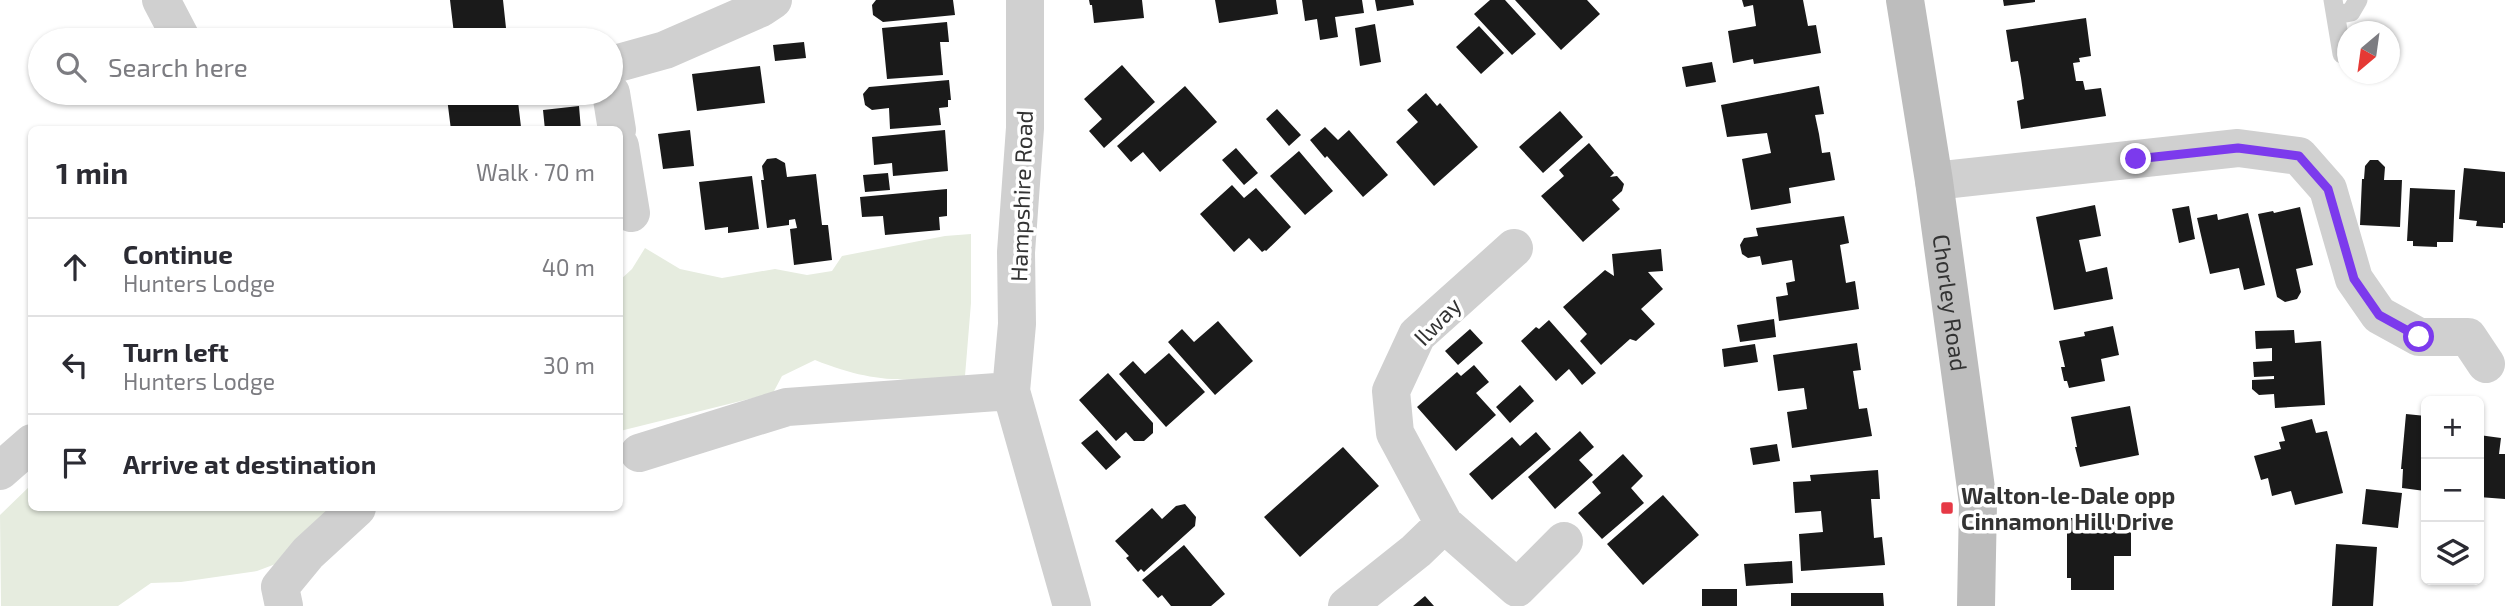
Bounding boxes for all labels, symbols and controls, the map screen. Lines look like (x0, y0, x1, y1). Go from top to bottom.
north arrow (2337, 21, 2400, 84)
search box (28, 28, 623, 105)
icon: search (52, 48, 90, 86)
text: Search here (108, 51, 248, 82)
street label: Hampshire Road (1004, 110, 1038, 282)
route end (2120, 143, 2151, 174)
text: 1 min (56, 154, 128, 190)
text: Walk · 70 m (476, 158, 595, 186)
street label: Chorley Road (1927, 232, 1974, 373)
text: Continue (123, 238, 233, 269)
icon: ahead (56, 248, 94, 286)
text: 40 m (542, 253, 595, 281)
text: Hunters Lodge (123, 269, 275, 297)
street label: Ilway (1407, 291, 1467, 351)
route start (2403, 321, 2434, 352)
text: Turn left (123, 336, 229, 367)
icon: left (56, 346, 94, 384)
text: 30 m (543, 351, 595, 379)
text: Hunters Lodge (123, 367, 275, 395)
map controls (2421, 396, 2484, 585)
button: + (2421, 396, 2484, 459)
icon: arrive (56, 444, 94, 482)
text: Arrive at destination (123, 448, 376, 479)
button: − (2421, 459, 2484, 522)
place label: Walton-le-Dale opp Cinnamon Hill Drive (1961, 481, 2175, 535)
marker: Walton-le-Dale opp Cinnamon Hill Drive (1939, 500, 1955, 516)
button: layers (2421, 522, 2484, 585)

